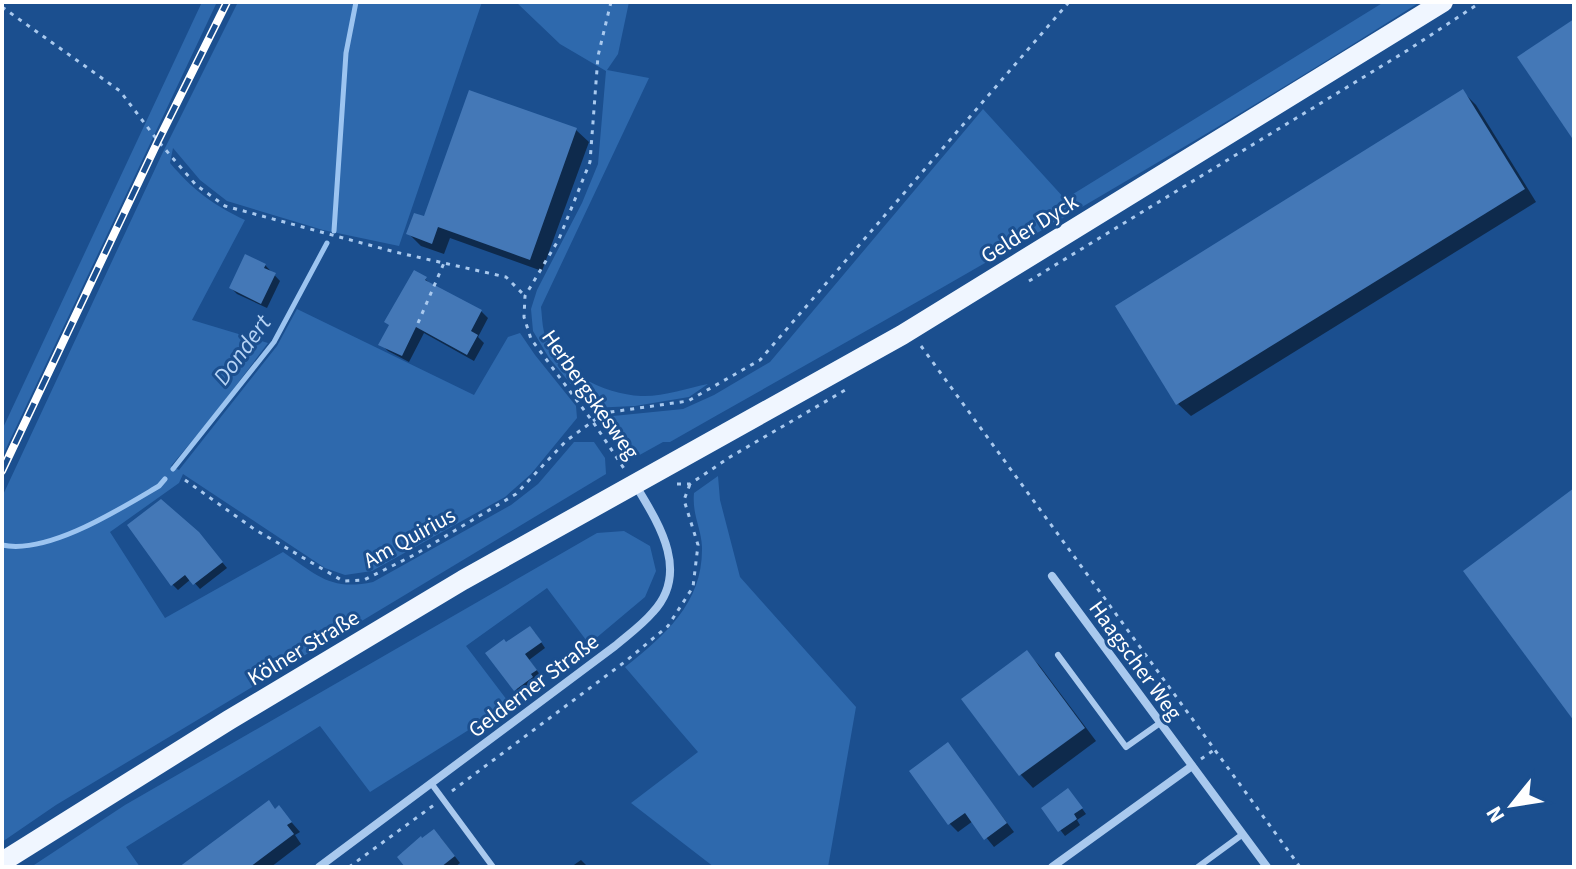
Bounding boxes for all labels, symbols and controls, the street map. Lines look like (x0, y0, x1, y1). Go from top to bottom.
street label: Gelder Dyck (974, 186, 1085, 272)
water label: Dondert (205, 307, 281, 393)
street label: Herbergskesweg (534, 323, 647, 466)
street label: Am Quirius (358, 499, 461, 576)
street label: Haagscher Weg (1081, 594, 1190, 727)
street label: Kölner Straße (241, 602, 366, 694)
street label: Gelderner Straße (462, 626, 606, 746)
north arrow (1472, 765, 1552, 845)
text: N (1478, 800, 1513, 829)

